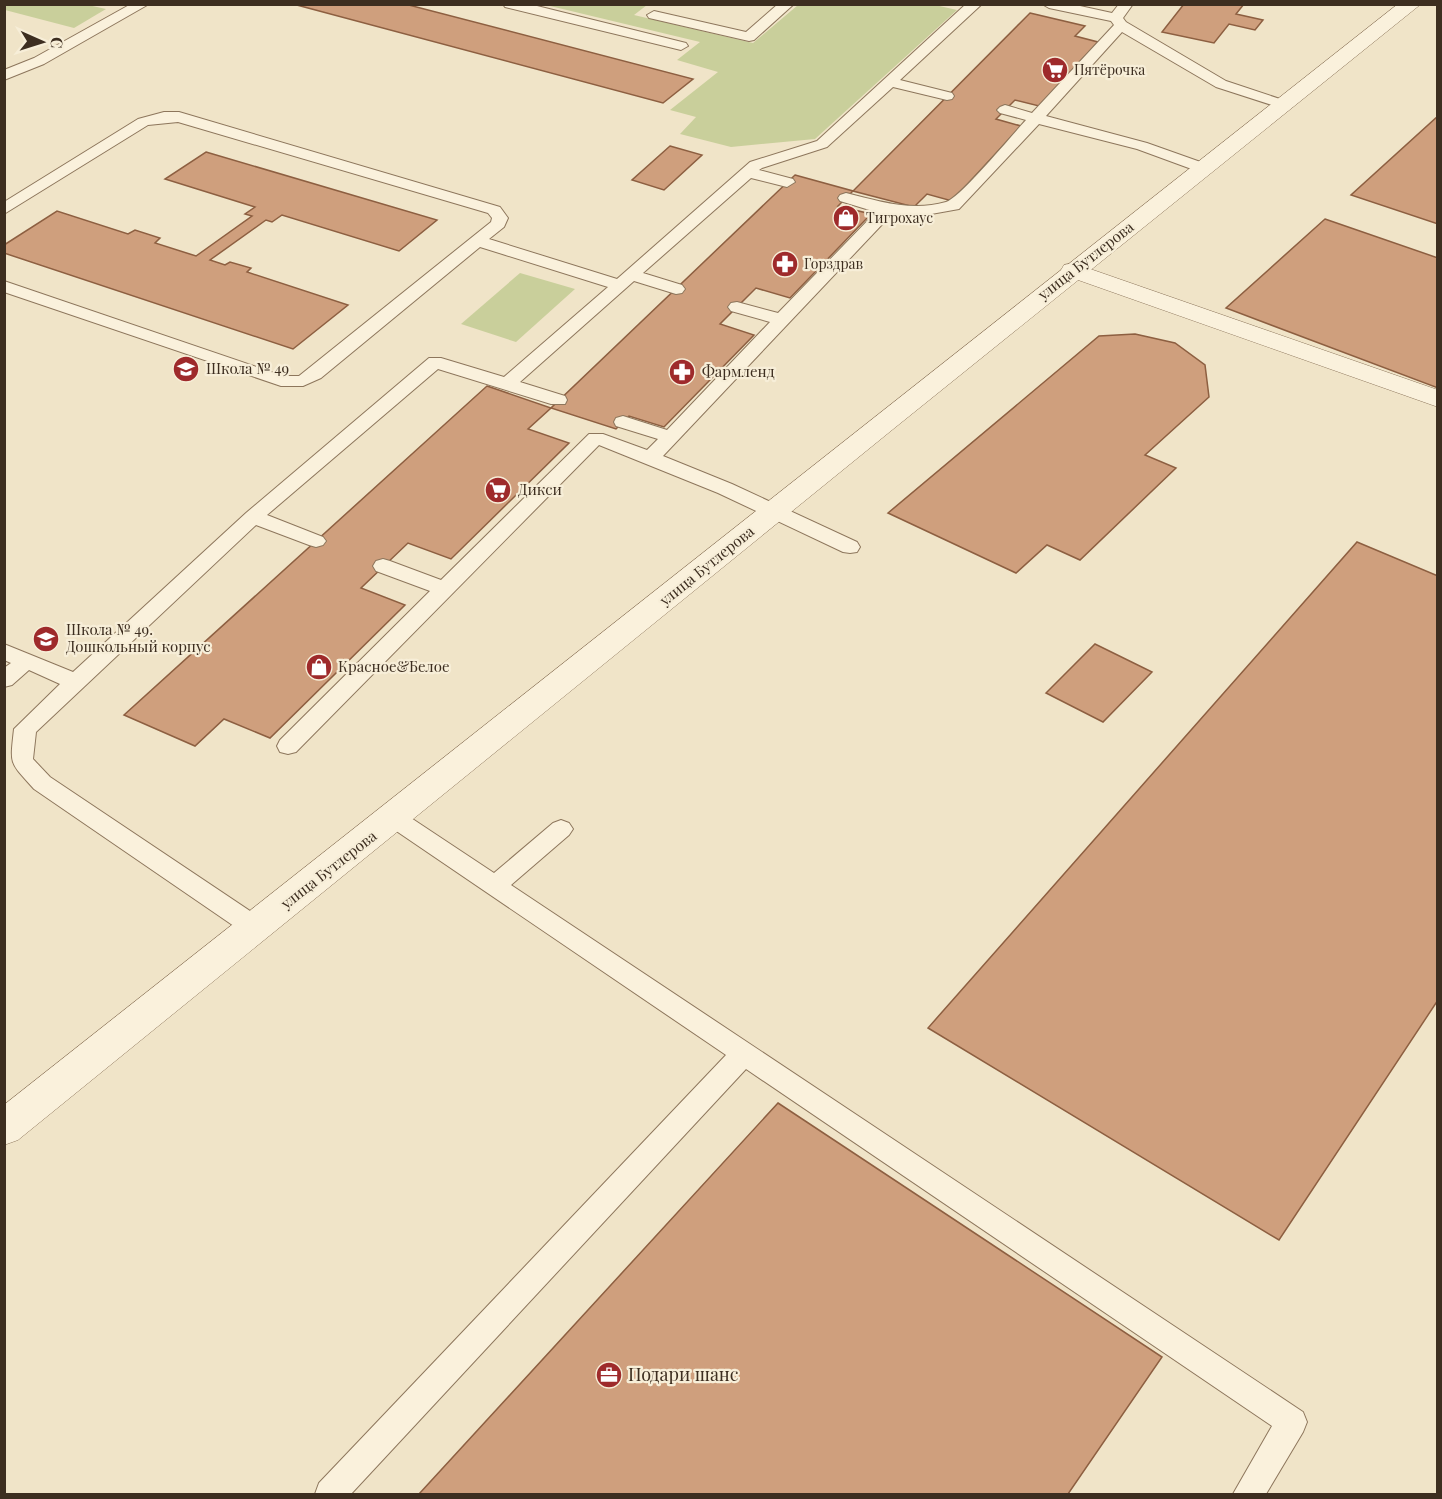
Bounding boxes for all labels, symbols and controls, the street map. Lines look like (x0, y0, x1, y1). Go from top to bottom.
north arrow (12, 12, 72, 72)
text: С (47, 37, 68, 49)
supermarket icon: Пятёрочка (1040, 55, 1070, 85)
place label: Пятёрочка (1074, 60, 1145, 79)
shop icon: Тигрохаус (831, 203, 861, 233)
place label: Тигрохаус (866, 208, 933, 227)
street label: улица Бутлерова (1033, 216, 1138, 305)
pharmacy icon: Горздрав (770, 249, 800, 279)
place label: Горздрав (804, 254, 864, 273)
school or university icon: Школа № 49 (171, 354, 201, 384)
pharmacy icon: Фармленд (667, 357, 697, 387)
place label: Школа № 49 (206, 358, 289, 378)
place label: Фармленд (702, 361, 775, 381)
supermarket icon: Дикси (483, 475, 513, 505)
place label: Дикси (518, 479, 562, 499)
street label: улица Бутлерова (654, 521, 758, 610)
place label: Школа № 49. Дошкольный корпус (66, 619, 211, 656)
school or university icon: Школа № 49. Дошкольный корпус (31, 624, 61, 654)
shop icon: Красное&Белое (304, 652, 334, 682)
place label: Красное&Белое (338, 656, 449, 676)
street label: улица Бутлерова (276, 825, 381, 914)
office icon: Подари шанс (594, 1360, 624, 1390)
place label: Подари шанс (628, 1362, 739, 1386)

